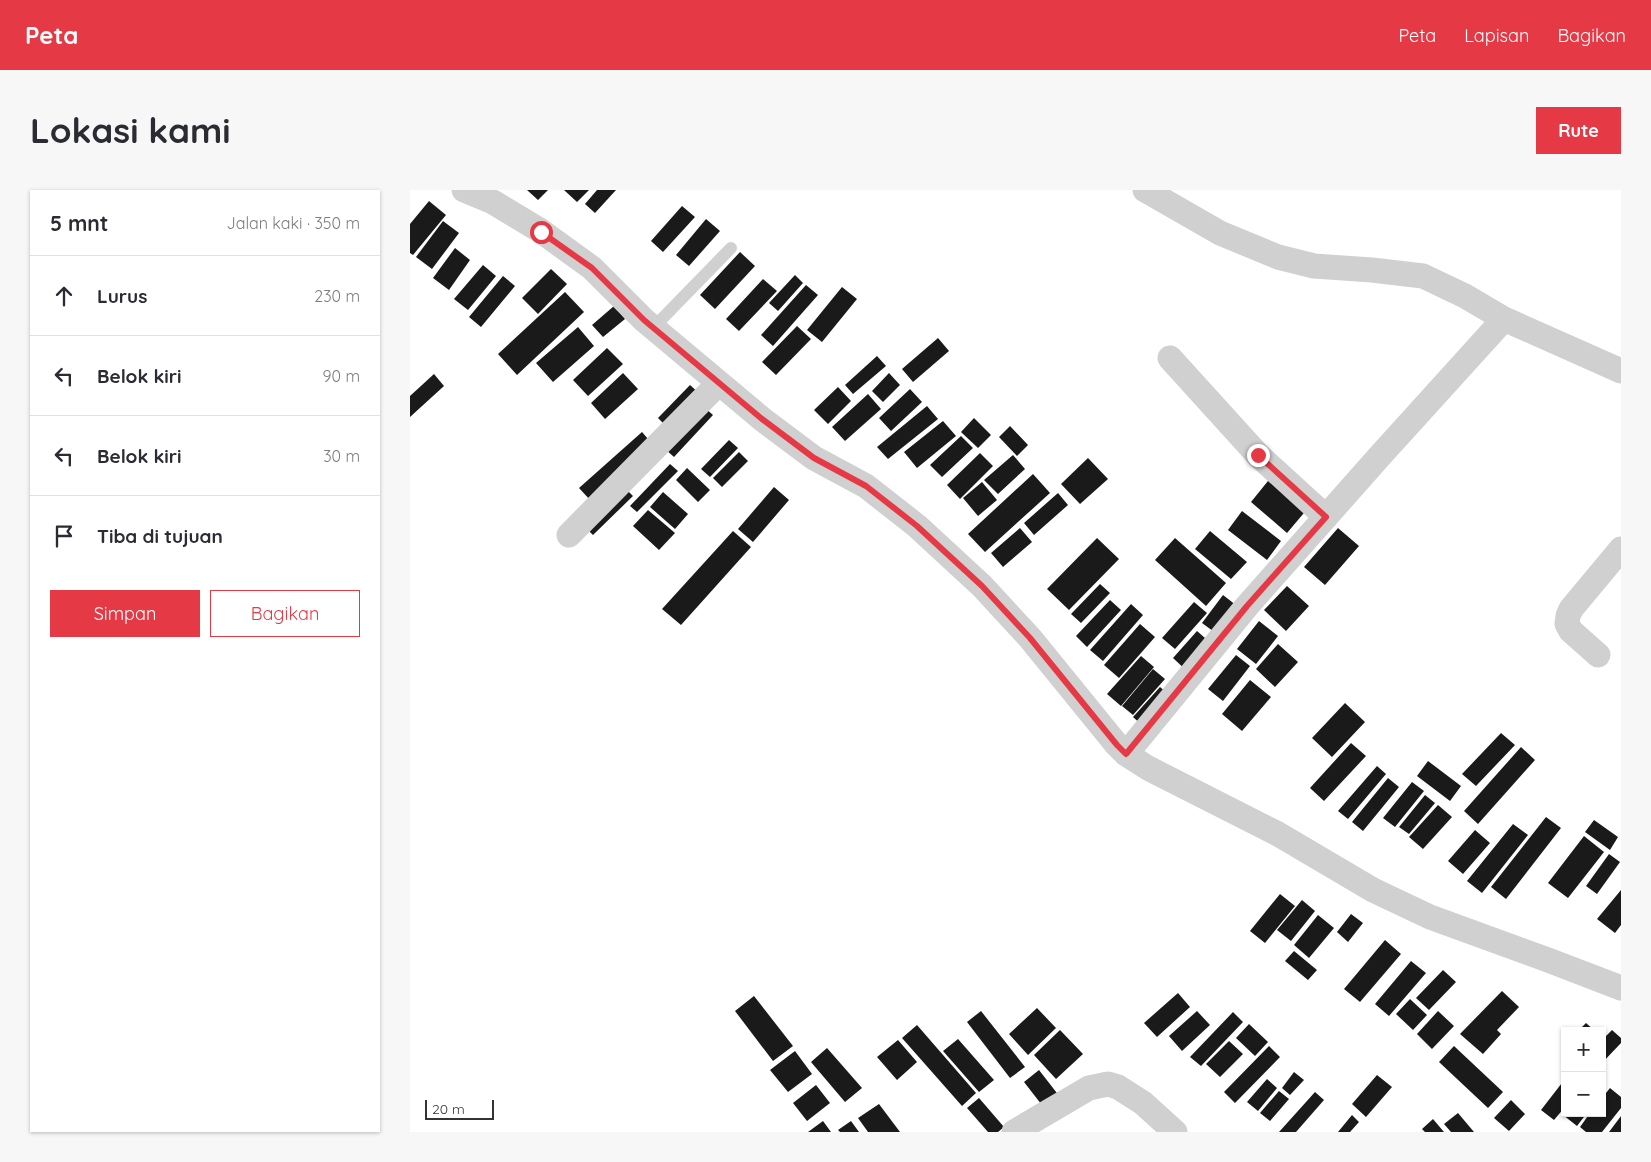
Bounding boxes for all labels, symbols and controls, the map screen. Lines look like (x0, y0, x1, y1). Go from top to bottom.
text: Peta (25, 20, 78, 50)
text: Peta (1399, 24, 1436, 47)
text: Lapisan (1464, 24, 1529, 47)
text: Bagikan (1557, 24, 1626, 47)
button: Rute (1536, 107, 1621, 154)
text: Lokasi kami (30, 108, 230, 152)
text: 5 mnt (50, 210, 108, 236)
text: Jalan kaki · 350 m (227, 213, 360, 233)
route start (530, 221, 553, 244)
icon: ahead (50, 282, 78, 310)
text: Lurus (97, 284, 147, 308)
text: 230 m (314, 286, 360, 306)
icon: left (50, 362, 78, 390)
text: Belok kiri (97, 364, 182, 388)
text: 90 m (323, 366, 360, 386)
icon: left (50, 442, 78, 470)
text: Belok kiri (97, 444, 182, 468)
route end (1247, 444, 1270, 467)
text: 30 m (323, 446, 360, 466)
icon: arrive (50, 522, 78, 550)
text: Tiba di tujuan (97, 524, 223, 548)
button: Simpan (50, 590, 200, 637)
button: Bagikan (210, 590, 360, 637)
map controls (1561, 1027, 1606, 1117)
button: + (1561, 1027, 1606, 1072)
button: − (1561, 1072, 1606, 1117)
scale bar (425, 1097, 494, 1120)
text: 20 m (432, 1100, 465, 1118)

